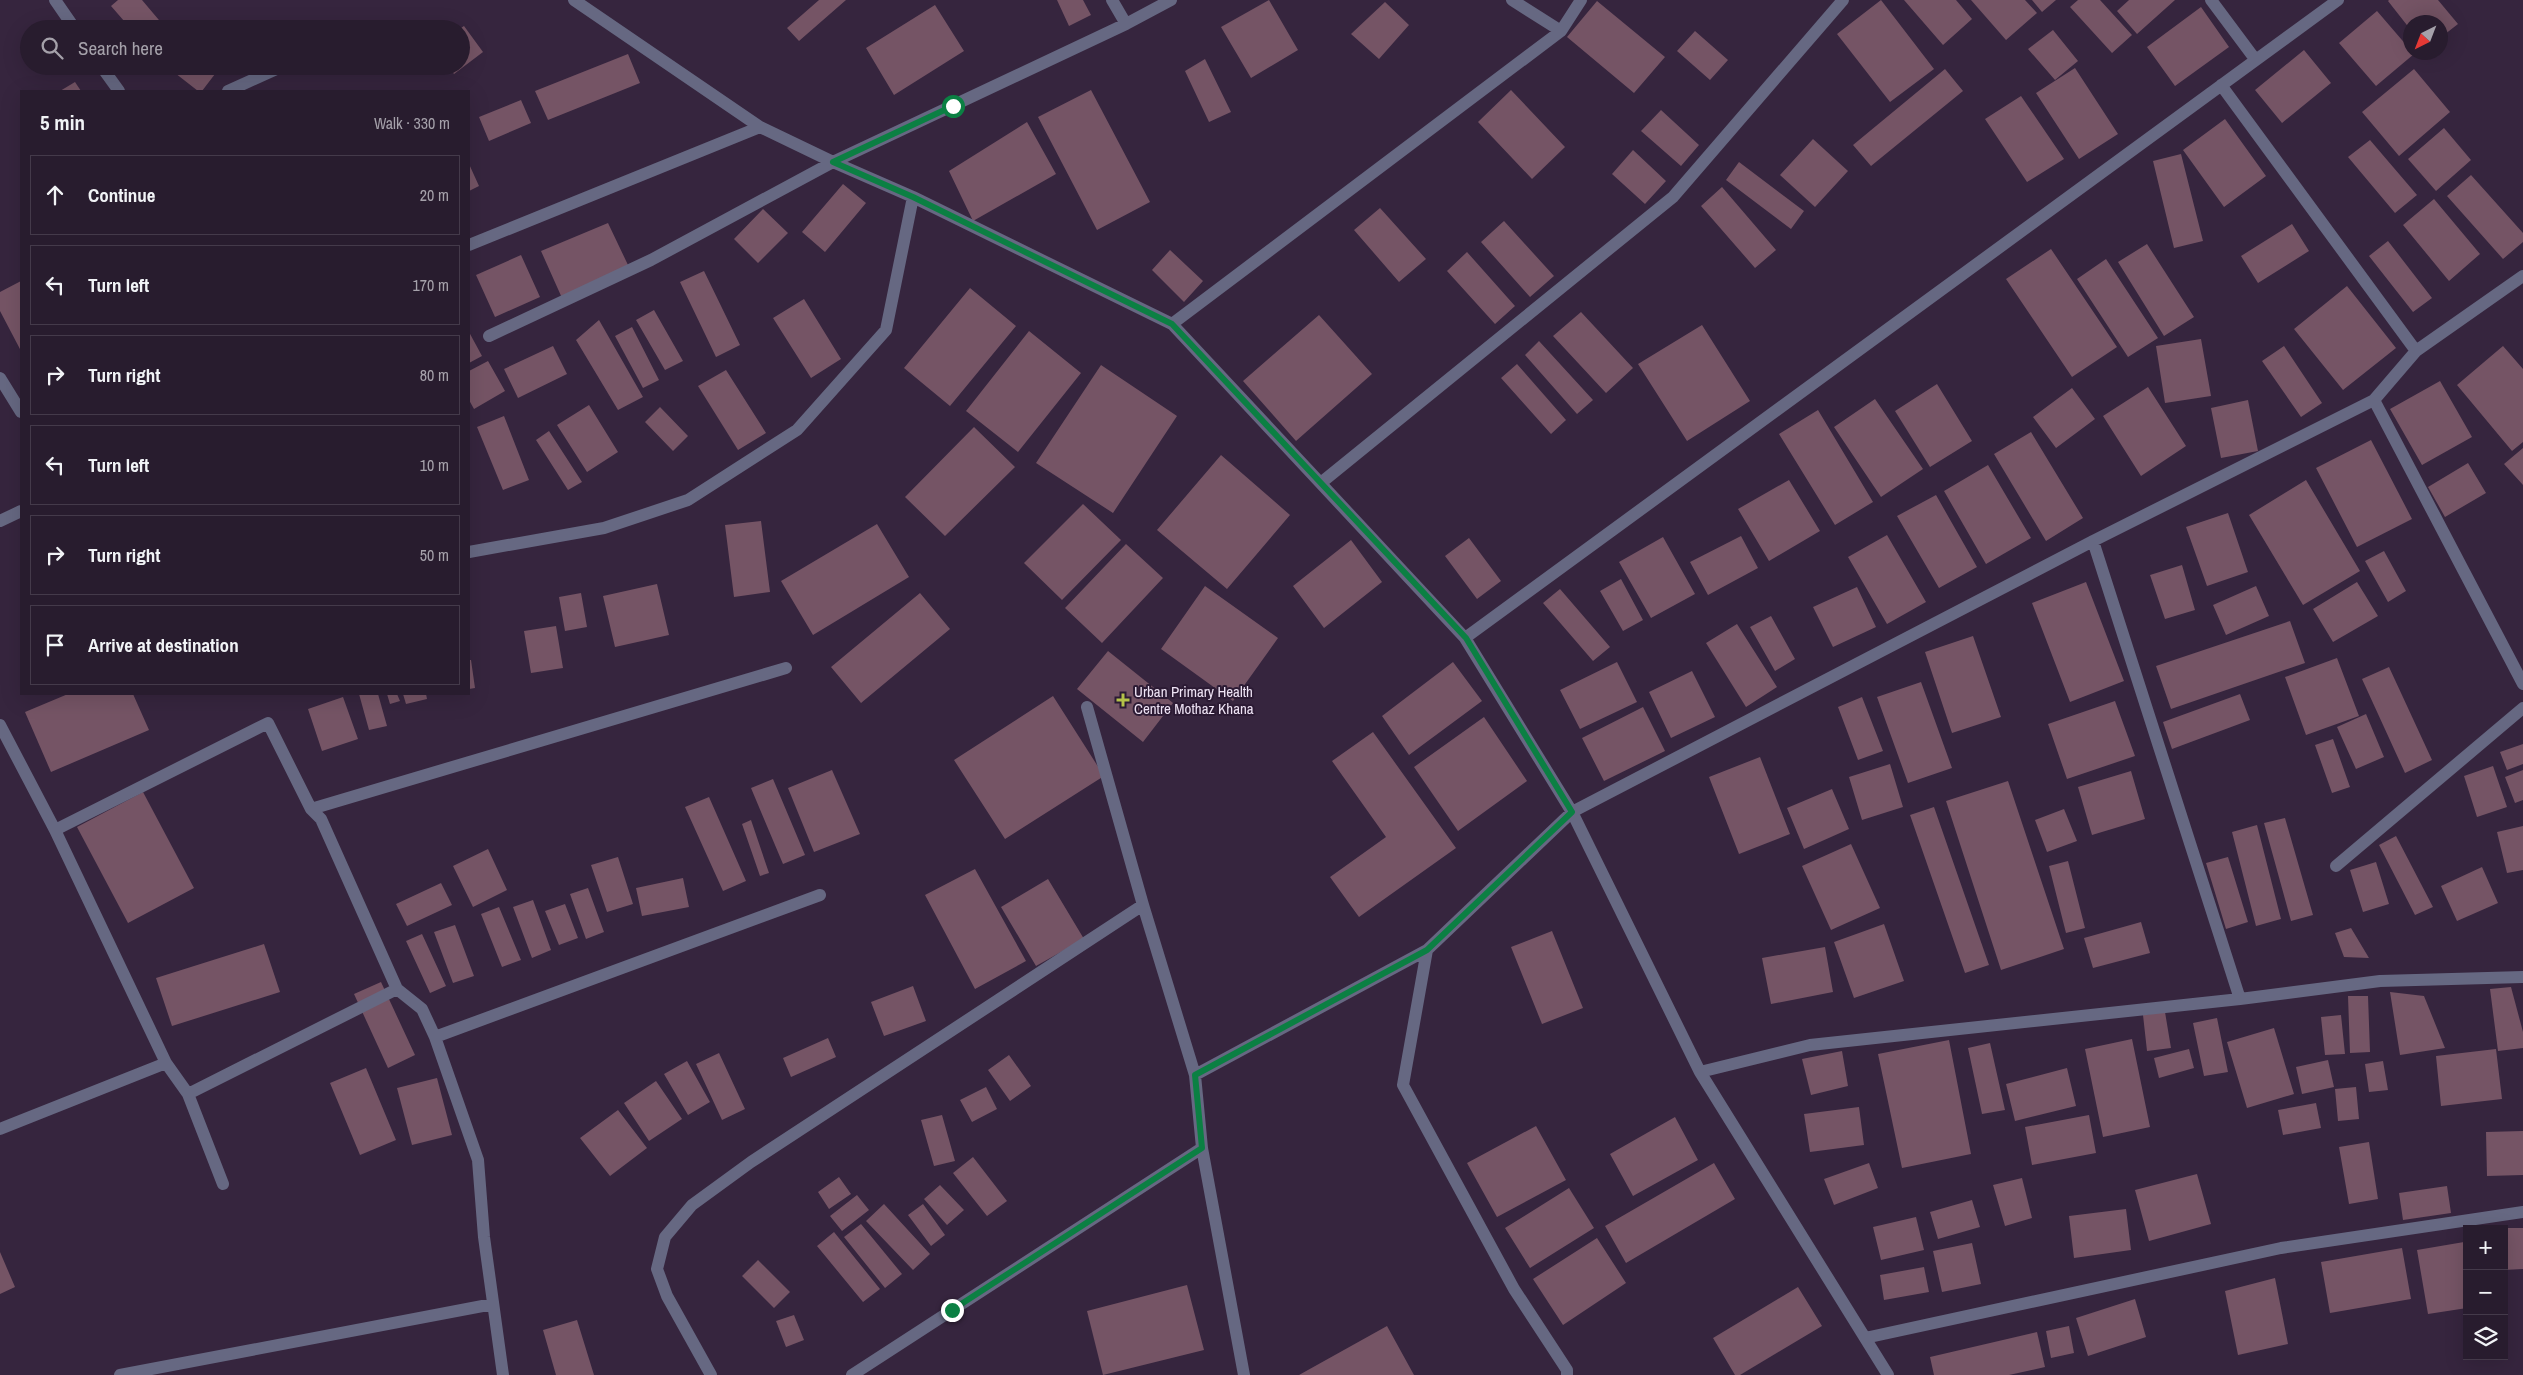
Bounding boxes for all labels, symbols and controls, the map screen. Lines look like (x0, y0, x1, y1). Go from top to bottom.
north arrow (2403, 15, 2448, 60)
search box (20, 20, 470, 75)
icon: search (38, 34, 66, 62)
text: Search here (78, 35, 163, 61)
route start (942, 95, 965, 118)
text: 5 min (40, 108, 85, 137)
text: Walk · 330 m (374, 112, 450, 134)
icon: ahead (41, 181, 69, 209)
text: Continue (88, 182, 156, 208)
text: 20 m (420, 184, 449, 206)
icon: left (41, 271, 69, 299)
text: Turn left (88, 272, 149, 298)
text: 170 m (413, 274, 449, 296)
icon: right (41, 361, 69, 389)
text: Turn right (88, 362, 160, 388)
text: 80 m (420, 364, 449, 386)
icon: left (41, 451, 69, 479)
text: Turn left (88, 452, 149, 478)
text: 10 m (420, 454, 449, 476)
icon: right (41, 541, 69, 569)
text: Turn right (88, 542, 160, 568)
text: 50 m (420, 544, 449, 566)
icon: arrive (41, 631, 69, 659)
text: Arrive at destination (88, 632, 239, 658)
place label: Urban Primary Health Centre Mothaz Khana (1134, 681, 1254, 719)
marker: Urban Primary Health Centre Mothaz Khana (1116, 693, 1130, 707)
map controls (2463, 1225, 2508, 1360)
button: + (2463, 1225, 2508, 1270)
button: − (2463, 1270, 2508, 1315)
route end (941, 1299, 964, 1322)
button: layers (2463, 1315, 2508, 1360)

